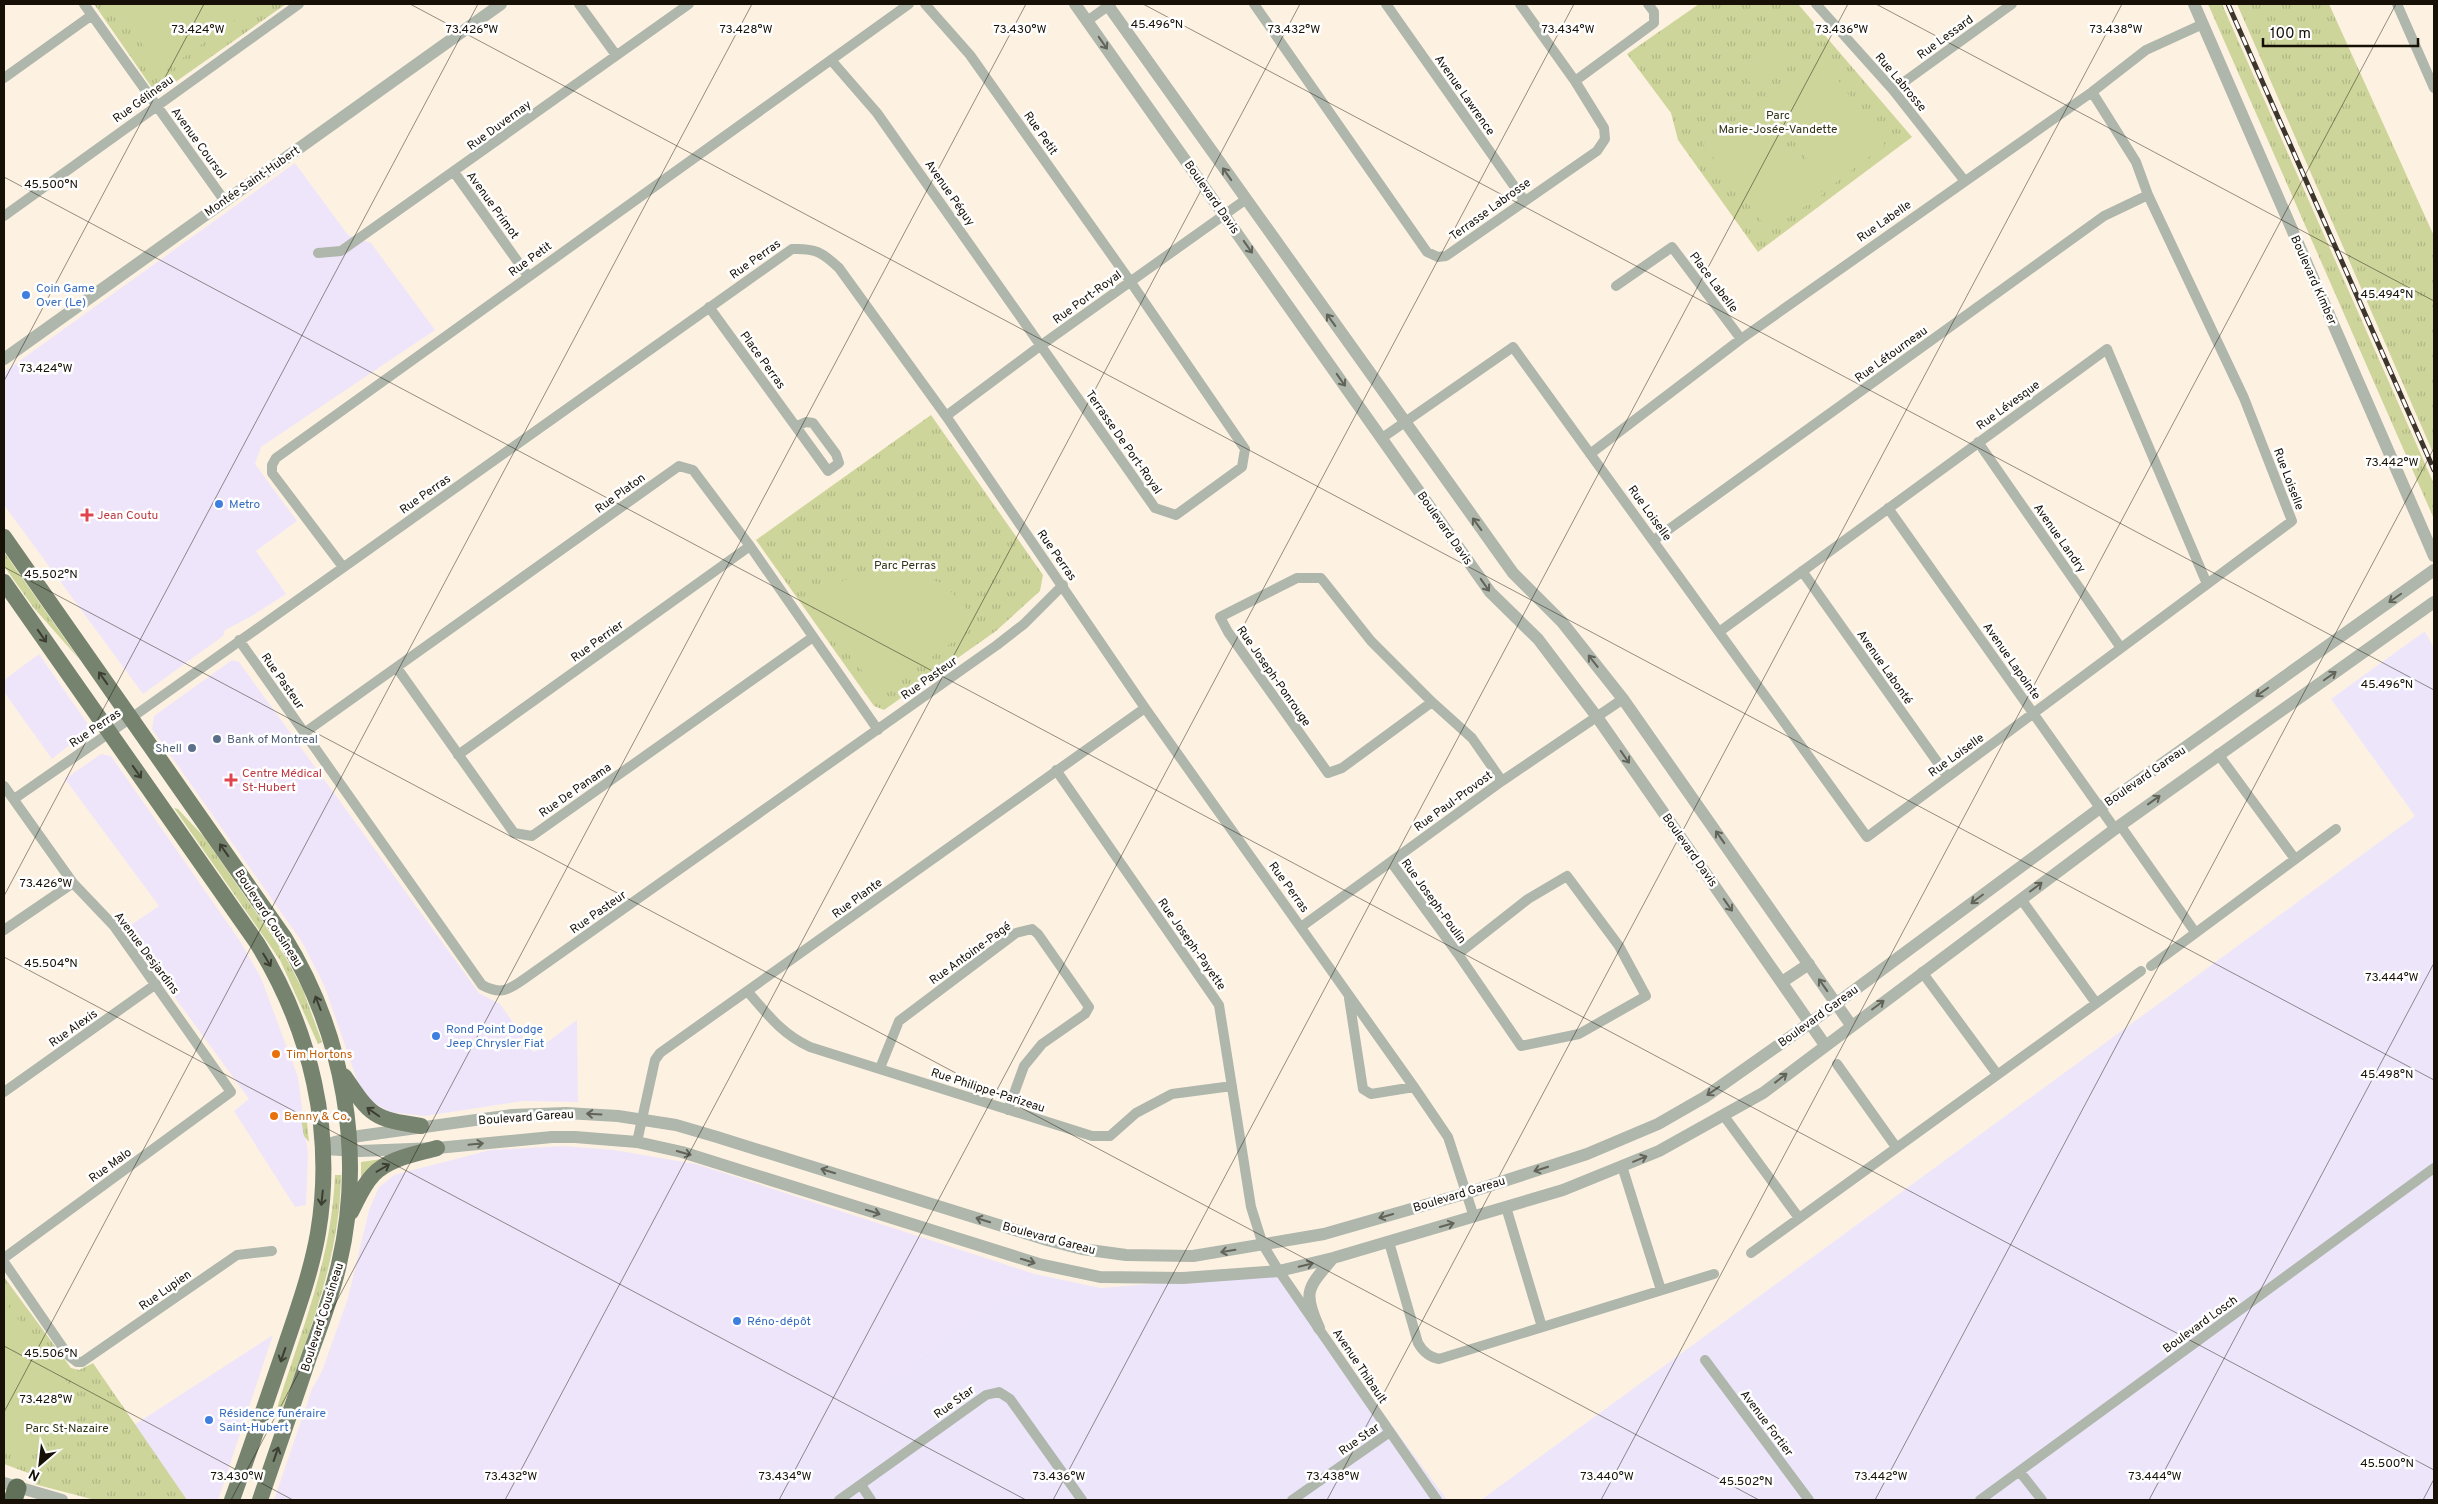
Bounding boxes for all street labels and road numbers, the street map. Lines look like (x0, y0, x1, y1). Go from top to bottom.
street label: Rue Lessard (1914, 12, 1977, 64)
street label: Rue Labrosse (1871, 50, 1930, 115)
street label: Avenue Lawrence (1430, 52, 1498, 139)
street label: Rue Gélineau (110, 72, 177, 127)
street label: Rue Duvernay (464, 97, 535, 154)
street label: Avenue Coursol (167, 105, 229, 182)
street label: Rue Petit (1019, 109, 1061, 158)
street label: Montée Saint-Hubert (202, 143, 303, 221)
street label: Avenue Péguy (921, 157, 978, 230)
street label: Boulevard Davis (1180, 158, 1242, 237)
street label: Avenue Primot (462, 169, 522, 242)
street label: Terrasse Labrosse (1447, 175, 1534, 245)
street label: Rue Labelle (1854, 197, 1915, 246)
street label: Boulevard Kimber (2286, 233, 2340, 328)
street label: Rue Perras (727, 236, 784, 283)
street label: Rue Petit (506, 239, 555, 281)
street label: Place Labelle (1685, 249, 1741, 316)
street label: Rue Port-Royal (1050, 267, 1125, 328)
street label: Rue Létourneau (1852, 323, 1931, 387)
street label: Place Perras (736, 328, 789, 393)
street label: Rue Lévesque (1974, 377, 2044, 434)
street label: Terrasse De Port-Royal (1081, 388, 1165, 498)
street label: Rue Loiselle (2269, 446, 2307, 513)
street label: Rue Platon (592, 470, 649, 517)
street label: Rue Perras (397, 471, 454, 518)
street label: Rue Loiselle (1624, 483, 1675, 545)
street label: Boulevard Davis (1413, 489, 1475, 568)
street label: Avenue Landry (2029, 501, 2089, 576)
street label: Rue Perras (1033, 527, 1080, 584)
street label: Rue Perrier (568, 617, 627, 666)
street label: Avenue Lapointe (1979, 620, 2044, 703)
street label: Rue Joseph-Ponrouge (1232, 623, 1314, 730)
street label: Avenue Labonté (1853, 627, 1916, 708)
street label: Rue Pasteur (257, 650, 308, 713)
street label: Rue Pasteur (898, 653, 961, 704)
street label: Rue Perras (67, 706, 124, 752)
street label: Rue Loiselle (1926, 730, 1988, 781)
street label: Boulevard Gareau (2102, 743, 2189, 811)
street label: Rue De Panama (536, 760, 615, 822)
street label: Rue Paul-Provost (1411, 768, 1496, 836)
street label: Boulevard Davis (1658, 811, 1720, 890)
street label: Rue Joseph-Poulin (1397, 856, 1469, 947)
street label: Rue Perras (1264, 859, 1312, 916)
street label: Boulevard Cousineau (231, 867, 306, 970)
street label: Rue Plante (829, 875, 886, 922)
street label: Rue Pasteur (567, 887, 630, 938)
street label: Rue Joseph-Payette (1153, 895, 1229, 994)
street label: Avenue Desjardins (110, 909, 182, 998)
street label: Rue Antoine-Pagé (927, 919, 1015, 989)
street label: Boulevard Gareau (1775, 982, 1862, 1051)
street label: Rue Alexis (46, 1006, 101, 1051)
street label: Rue Philippe-Parizeau (929, 1065, 1047, 1117)
street label: Boulevard Gareau (478, 1107, 574, 1129)
street label: Rue Malo (86, 1145, 135, 1187)
street label: Boulevard Gareau (1411, 1173, 1507, 1217)
street label: Boulevard Gareau (1000, 1219, 1097, 1259)
street label: Boulevard Cousineau (298, 1261, 348, 1374)
street label: Rue Lupien (136, 1267, 195, 1315)
street label: Boulevard Losch (2160, 1292, 2241, 1357)
street label: Avenue Thibault (1328, 1326, 1390, 1407)
street label: Rue Star (931, 1383, 978, 1423)
street label: Avenue Fortier (1736, 1387, 1796, 1460)
street label: Rue Star (1336, 1420, 1383, 1460)

